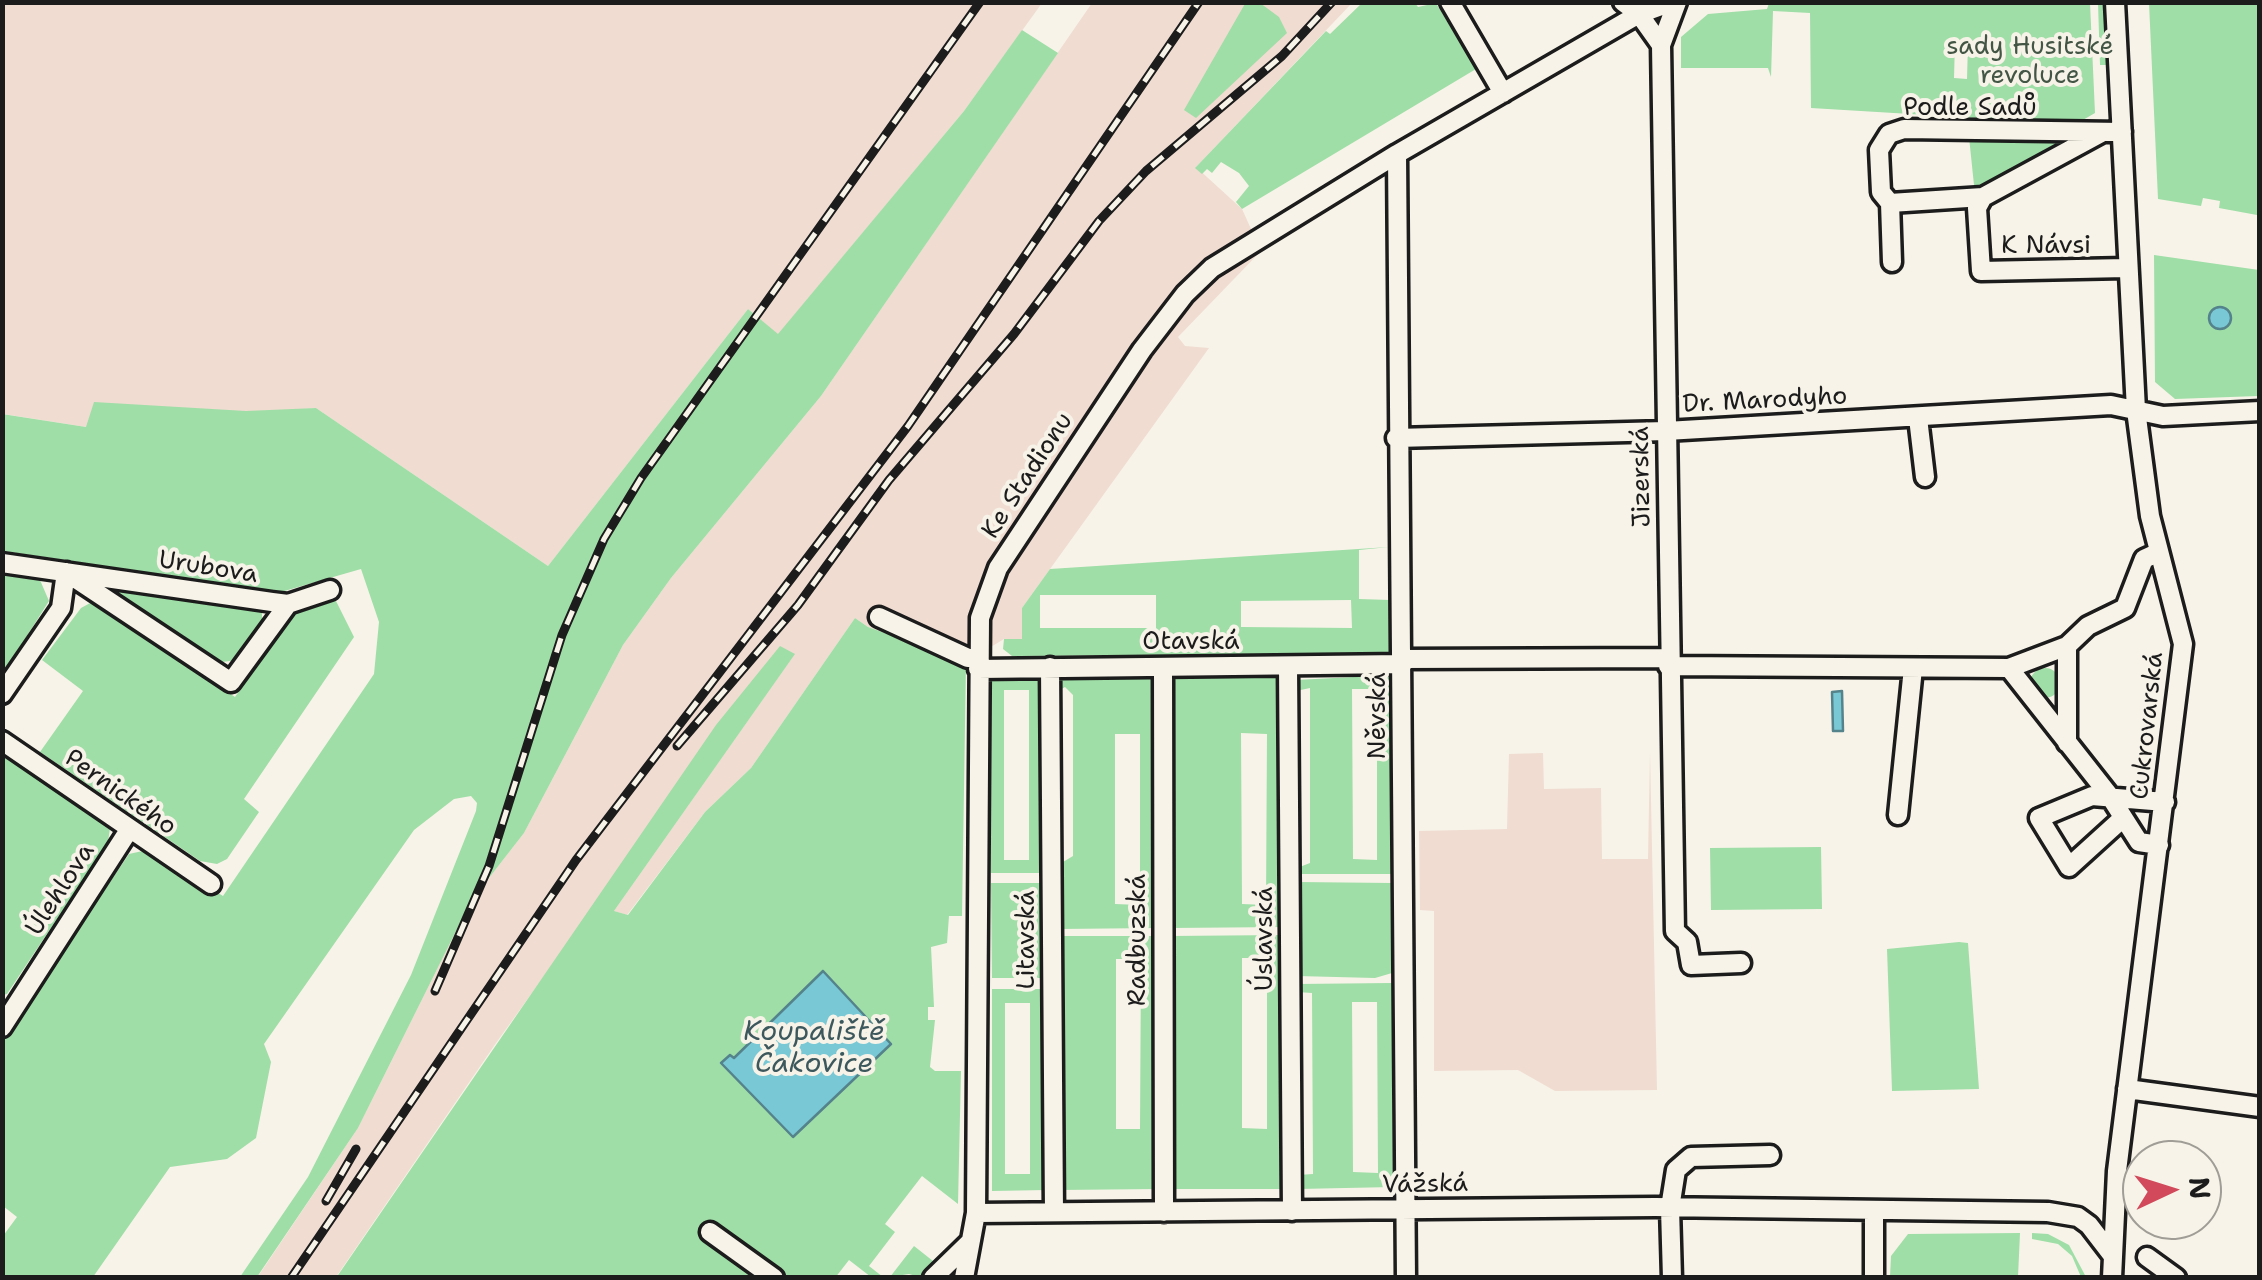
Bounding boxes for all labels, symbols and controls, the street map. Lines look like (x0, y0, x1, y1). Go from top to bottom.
park label: sady Husitské revoluce (1946, 32, 2114, 91)
street label: Podle Sadů (1903, 93, 2037, 123)
street label: K Návsi (2001, 231, 2091, 261)
street label: Dr. Marodyho (1682, 382, 1848, 420)
street label: Ke Stadionu (976, 407, 1080, 545)
street label: Jizerská (1626, 426, 1658, 528)
street label: Urubova (156, 545, 260, 591)
street label: Otavská (1142, 627, 1240, 657)
street label: Cukrovarská (2125, 651, 2171, 801)
street label: Něvská (1363, 672, 1393, 760)
street label: Pernického (58, 744, 182, 842)
street label: Úlehlova (20, 838, 102, 942)
street label: Radbuzská (1123, 874, 1153, 1006)
street label: Úslavská (1250, 887, 1280, 991)
street label: Litavská (1012, 890, 1042, 990)
water label: Koupaliště Čakovice (743, 1016, 885, 1082)
north arrow (2122, 1140, 2222, 1240)
street label: Vážská (1382, 1169, 1468, 1201)
text: N (2180, 1176, 2220, 1200)

